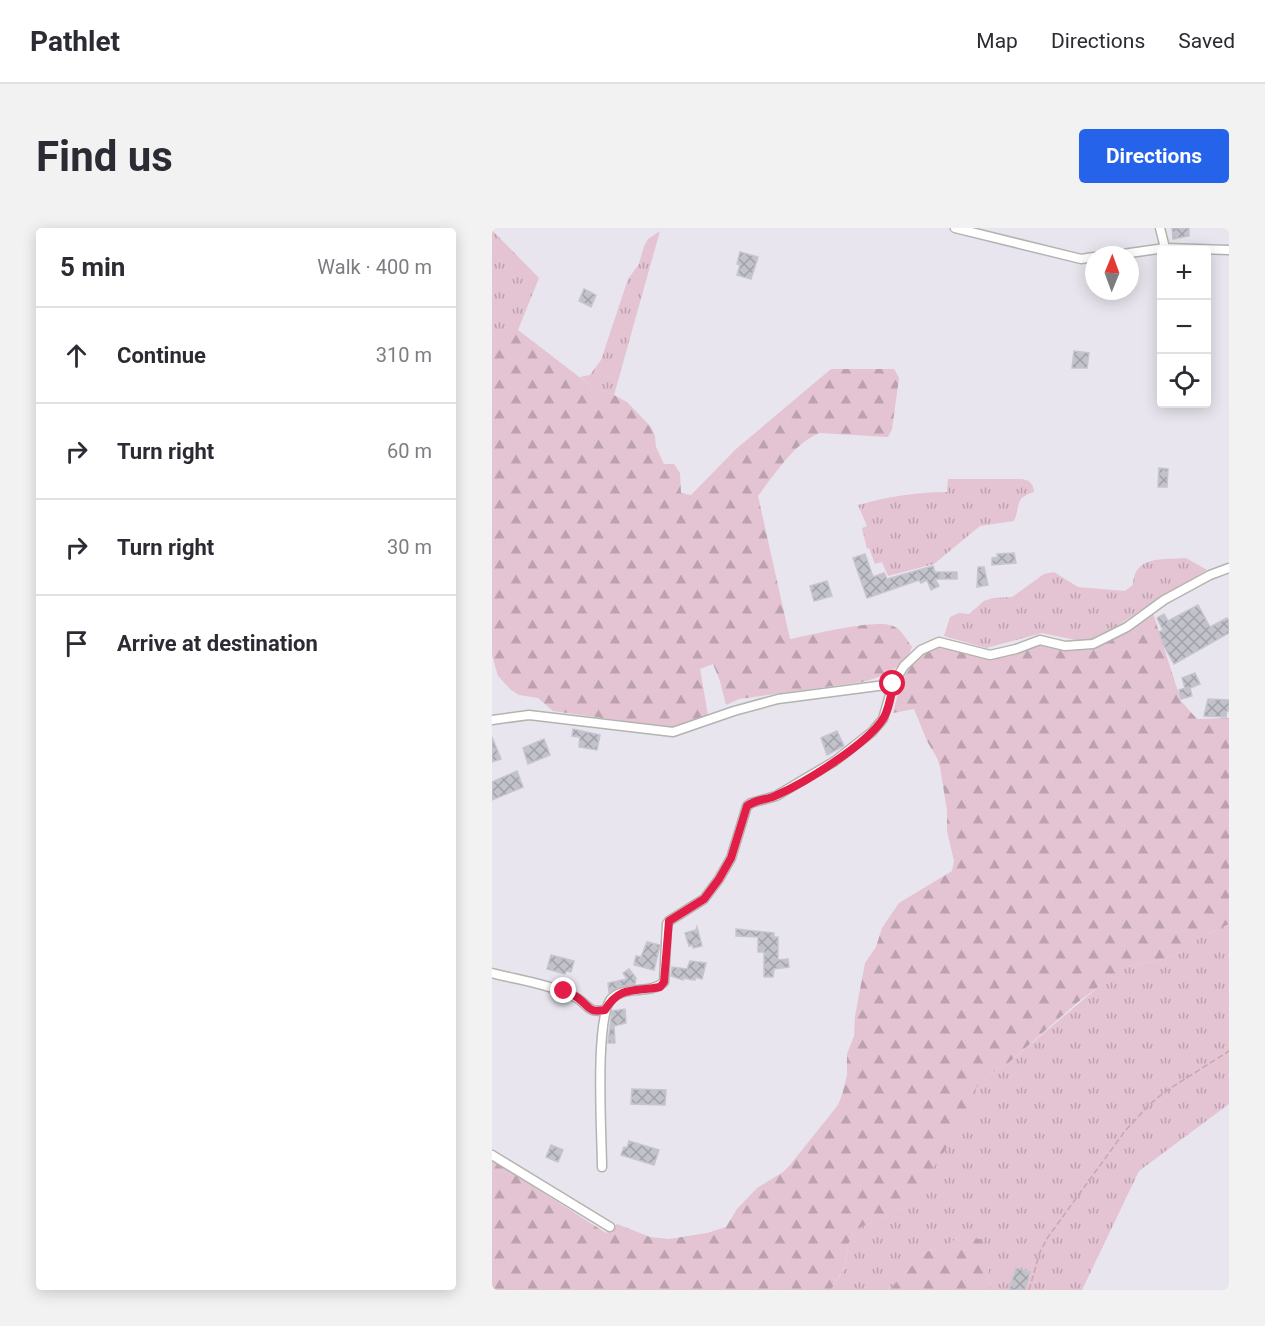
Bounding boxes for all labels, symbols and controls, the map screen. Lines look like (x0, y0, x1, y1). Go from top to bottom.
text: Pathlet (30, 25, 120, 58)
text: Map (976, 29, 1018, 53)
text: Directions (1051, 29, 1145, 53)
text: Saved (1178, 29, 1235, 53)
button: Directions (1079, 129, 1229, 183)
text: Find us (36, 132, 173, 181)
north arrow (1085, 246, 1139, 300)
map controls (1157, 246, 1211, 408)
button: + (1157, 246, 1211, 300)
text: 5 min (60, 252, 125, 282)
text: Walk · 400 m (317, 255, 432, 279)
button: − (1157, 300, 1211, 354)
icon: ahead (60, 339, 93, 372)
text: Continue (117, 343, 206, 368)
text: 310 m (376, 343, 432, 367)
button: locate (1157, 354, 1211, 408)
icon: right (60, 435, 93, 468)
text: Turn right (117, 439, 214, 464)
text: 60 m (387, 439, 432, 463)
icon: right (60, 531, 93, 564)
text: Turn right (117, 535, 214, 560)
text: 30 m (387, 535, 432, 559)
icon: arrive (60, 627, 93, 660)
text: Arrive at destination (117, 631, 318, 656)
route start (879, 670, 905, 696)
route end (550, 977, 576, 1003)

